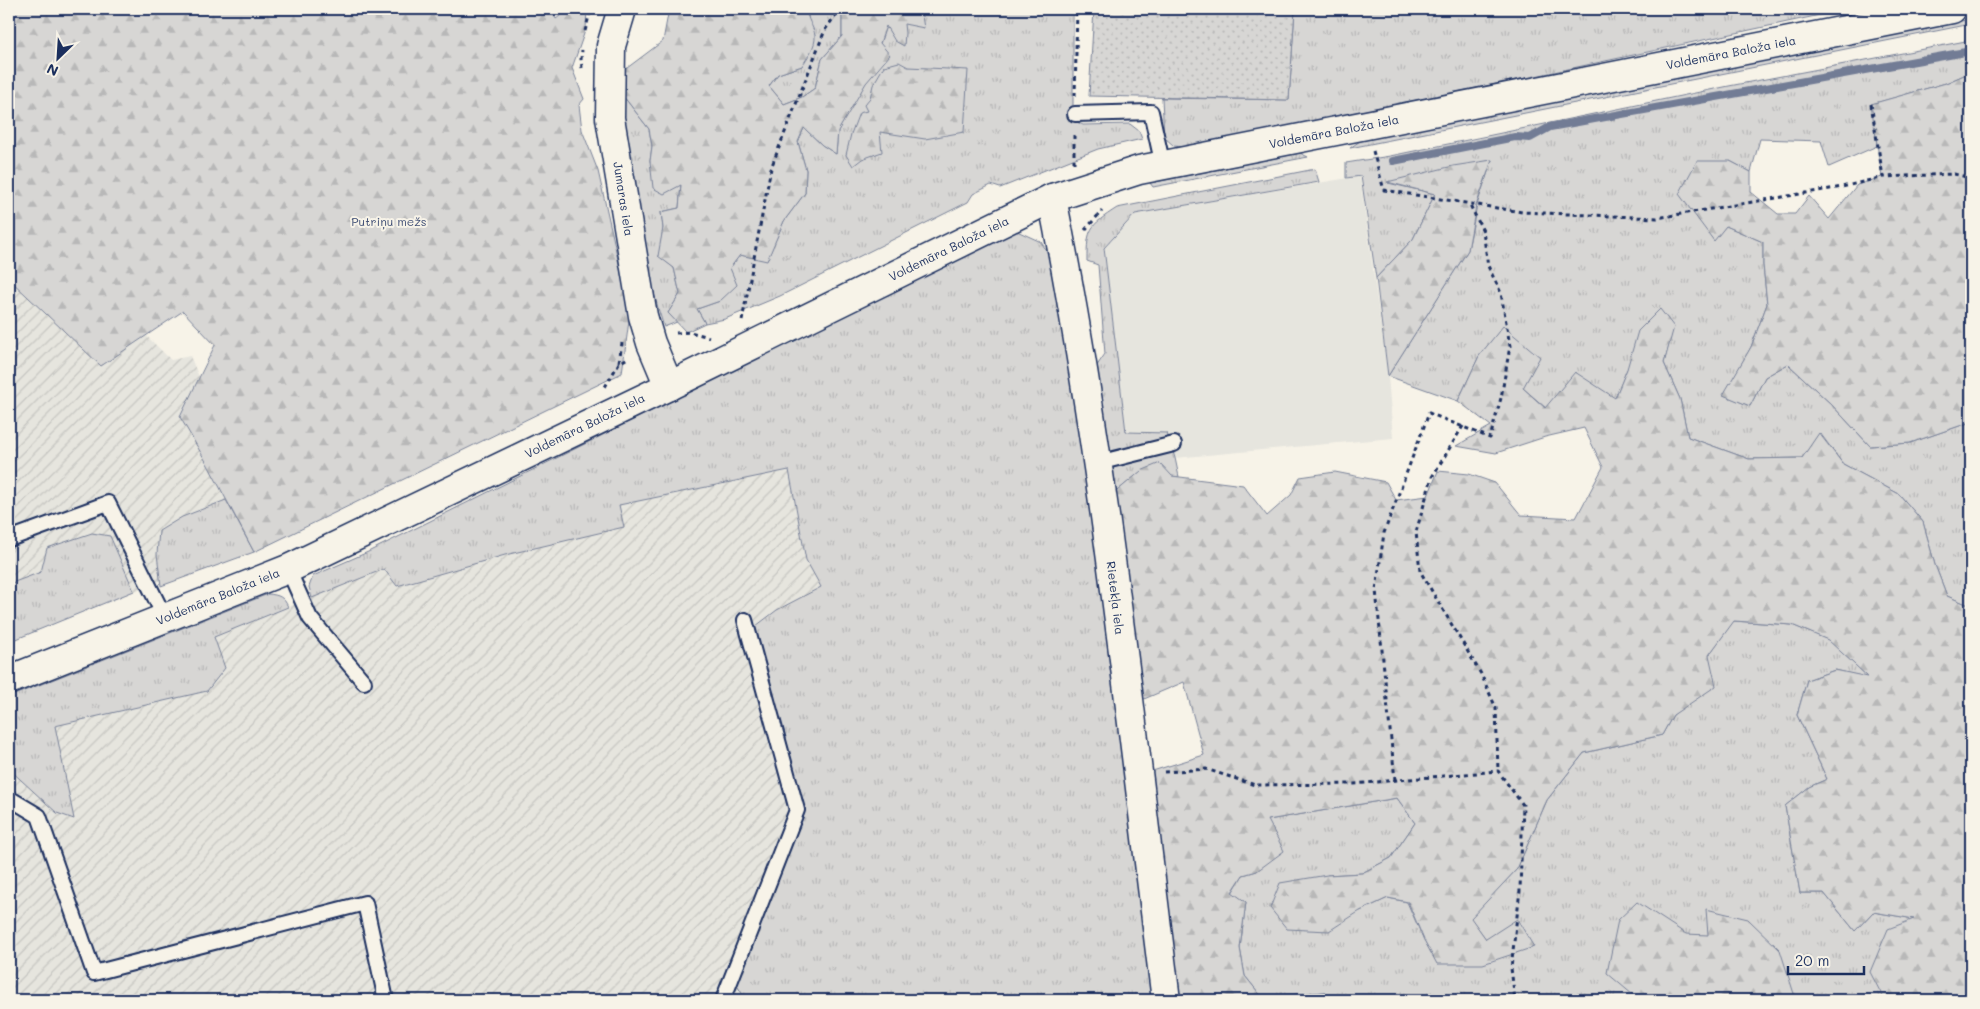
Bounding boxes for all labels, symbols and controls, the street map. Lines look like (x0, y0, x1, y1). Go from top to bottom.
north arrow (32, 32, 82, 82)
street label: Voldemāra Baloža iela (1665, 32, 1797, 72)
text: N (43, 59, 61, 81)
street label: Voldemāra Baloža iela (1268, 111, 1400, 151)
street label: Jumaras iela (610, 161, 638, 237)
street label: Voldemāra Baloža iela (886, 212, 1011, 284)
park label: Putriņu mežs (351, 213, 427, 230)
street label: Voldemāra Baloža iela (522, 389, 647, 461)
street label: Rietekļa iela (1103, 560, 1128, 636)
street label: Voldemāra Baloža iela (153, 564, 282, 628)
scale bar (1788, 944, 1864, 976)
text: 20 m (1795, 950, 1829, 970)

